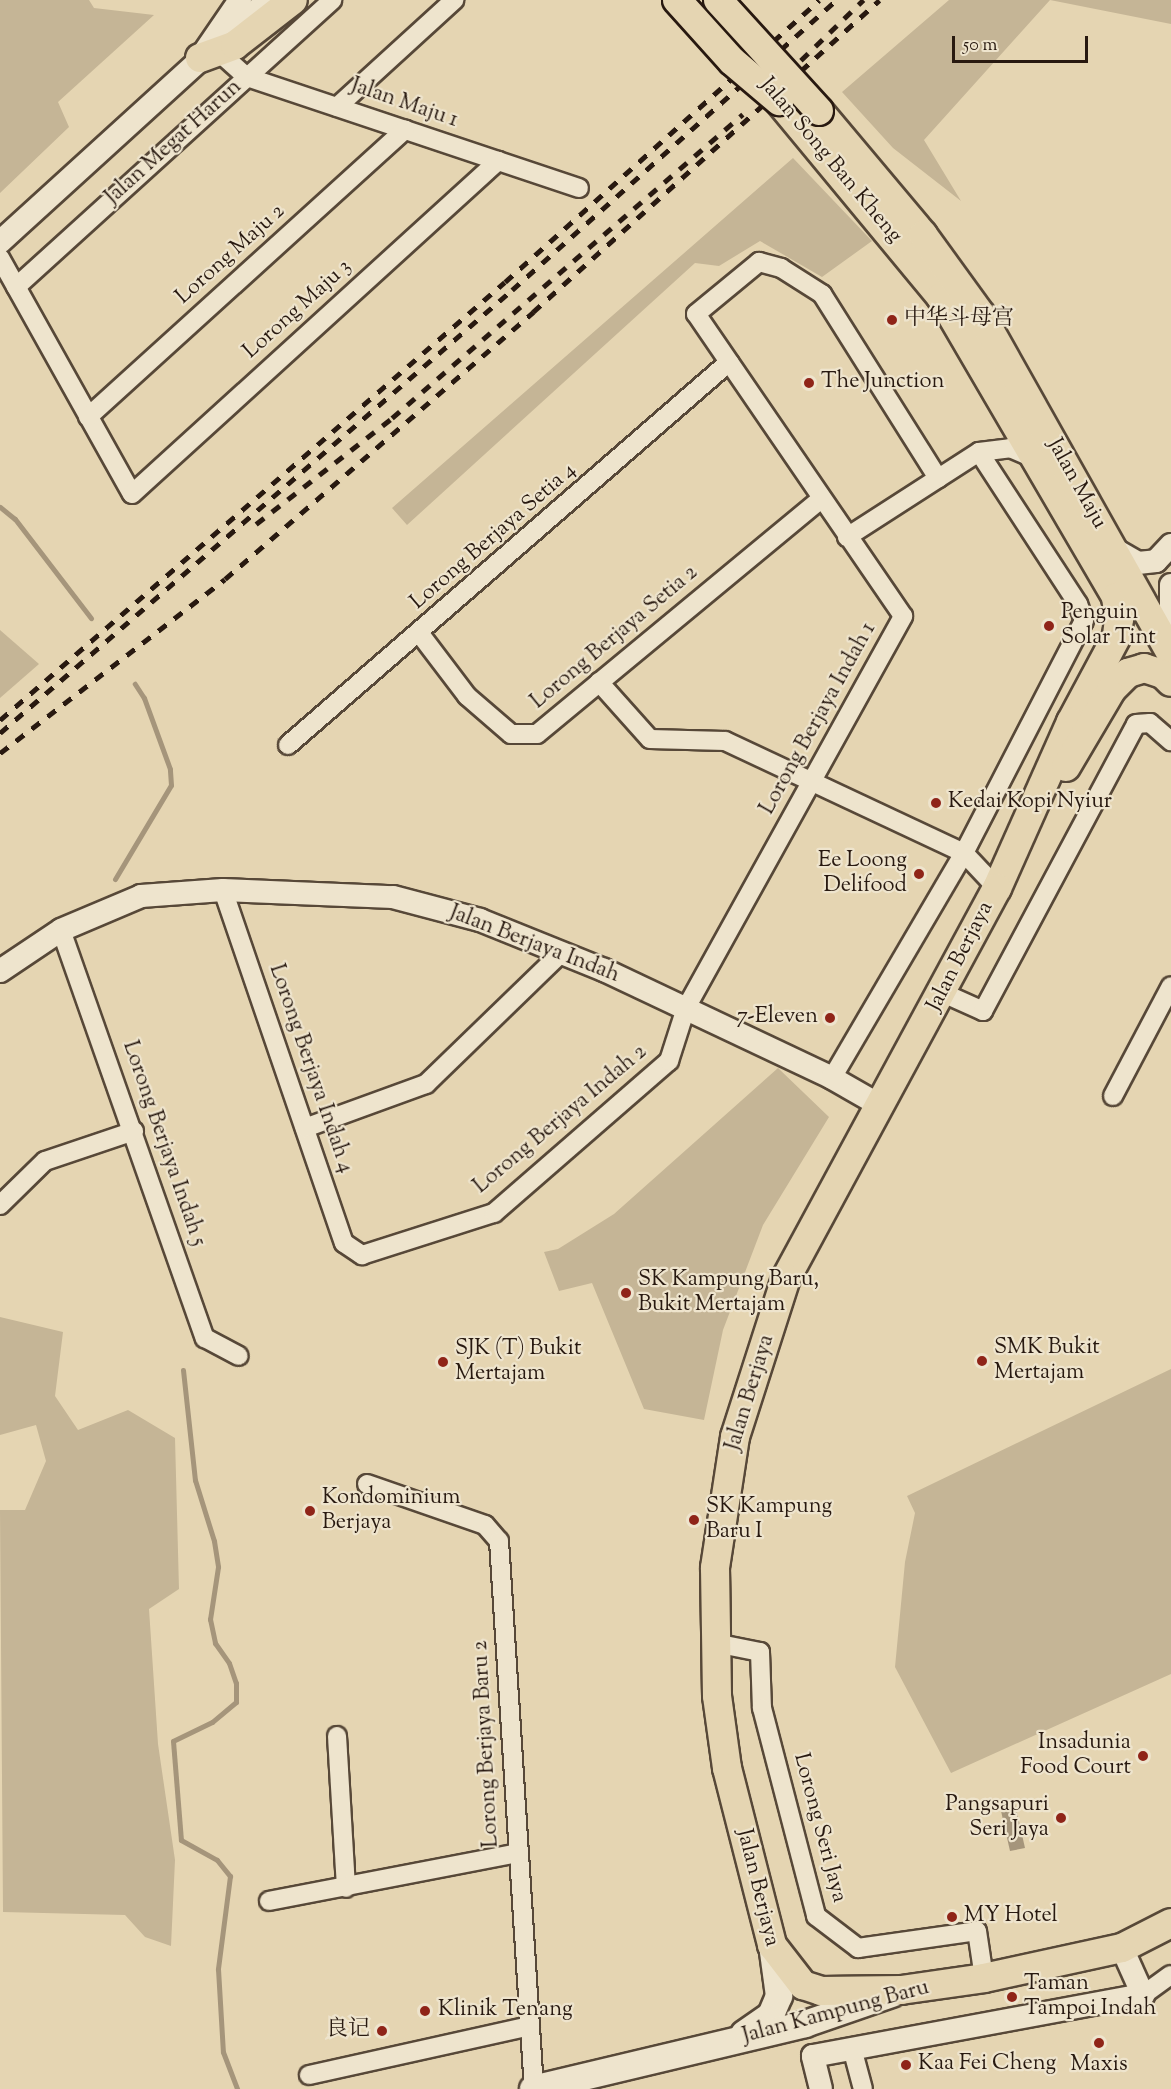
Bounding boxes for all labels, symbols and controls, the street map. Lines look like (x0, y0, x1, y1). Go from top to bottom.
scale bar (955, 24, 1092, 62)
text: 50 m (963, 33, 997, 59)
street label: Jalan Maju 1 (347, 73, 461, 135)
street label: Jalan Song Ban Kheng (753, 73, 907, 249)
street label: Jalan Megat Harun (100, 75, 248, 211)
street label: Lorong Maju 2 (171, 199, 291, 311)
street label: Lorong Maju 3 (239, 255, 357, 365)
place label: 中华斗母宫 (904, 307, 1014, 333)
marker: 中华斗母宫 (885, 313, 899, 327)
place label: The Junction (821, 370, 944, 396)
marker: The Junction (802, 376, 816, 390)
street label: Jalan Maju (1040, 434, 1112, 534)
street label: Lorong Berjaya Setia 4 (406, 458, 582, 616)
street label: Lorong Berjaya Setia 2 (526, 560, 704, 716)
place label: Penguin Solar Tint (1061, 600, 1156, 652)
street label: Lorong Berjaya Indah 1 (755, 618, 883, 820)
marker: Penguin Solar Tint (1042, 619, 1056, 633)
place label: Kedai Kopi Nyiur (948, 790, 1112, 816)
marker: Kedai Kopi Nyiur (929, 796, 943, 810)
place label: Ee Loong Delifood (818, 848, 907, 900)
marker: Ee Loong Delifood (912, 867, 926, 881)
street label: Jalan Berjaya (922, 898, 1000, 1016)
street label: Jalan Berjaya Indah (445, 900, 623, 990)
street label: Lorong Berjaya Indah 4 (262, 961, 358, 1177)
place label: 7-Eleven (737, 1005, 818, 1031)
marker: 7-Eleven (823, 1011, 837, 1025)
street label: Lorong Berjaya Indah 5 (115, 1038, 211, 1250)
street label: Lorong Berjaya Indah 2 (469, 1040, 653, 1200)
place label: SK Kampung Baru, Bukit Mertajam (638, 1267, 819, 1318)
marker: SK Kampung Baru, Bukit Mertajam (619, 1286, 633, 1300)
street label: Jalan Berjaya (721, 1332, 781, 1454)
place label: SMK Bukit Mertajam (994, 1335, 1100, 1386)
place label: SJK (T) Bukit Mertajam (455, 1336, 581, 1388)
marker: SMK Bukit Mertajam (975, 1354, 989, 1368)
marker: SJK (T) Bukit Mertajam (436, 1355, 450, 1369)
place label: Kondominium Berjaya (322, 1485, 460, 1536)
place label: SK Kampung Baru I (706, 1494, 832, 1546)
marker: Kondominium Berjaya (303, 1504, 317, 1518)
marker: SK Kampung Baru I (687, 1513, 701, 1527)
street label: Lorong Berjaya Baru 2 (468, 1640, 506, 1848)
place label: Insadunia Food Court (1020, 1730, 1131, 1782)
marker: Insadunia Food Court (1136, 1749, 1150, 1763)
street label: Lorong Seri Jaya (786, 1750, 852, 1906)
place label: Pangsapuri Seri Jaya (945, 1792, 1049, 1844)
marker: Pangsapuri Seri Jaya (1054, 1811, 1068, 1825)
street label: Jalan Berjaya (730, 1827, 784, 1949)
place label: MY Hotel (964, 1904, 1058, 1930)
marker: MY Hotel (945, 1910, 959, 1924)
place label: Taman Tampoi Indah (1024, 1971, 1156, 2023)
street label: Jalan Kampung Baru (740, 1975, 932, 2051)
marker: Taman Tampoi Indah (1005, 1990, 1019, 2004)
place label: Klinik Tenang (438, 1998, 573, 2024)
marker: Klinik Tenang (416, 2002, 434, 2020)
place label: 良记 (326, 2018, 370, 2044)
marker: 良记 (375, 2024, 389, 2038)
marker: Maxis (1092, 2036, 1106, 2050)
place label: Kaa Fei Cheng (918, 2052, 1056, 2078)
place label: Maxis (1070, 2053, 1128, 2079)
marker: Kaa Fei Cheng (899, 2058, 913, 2072)

